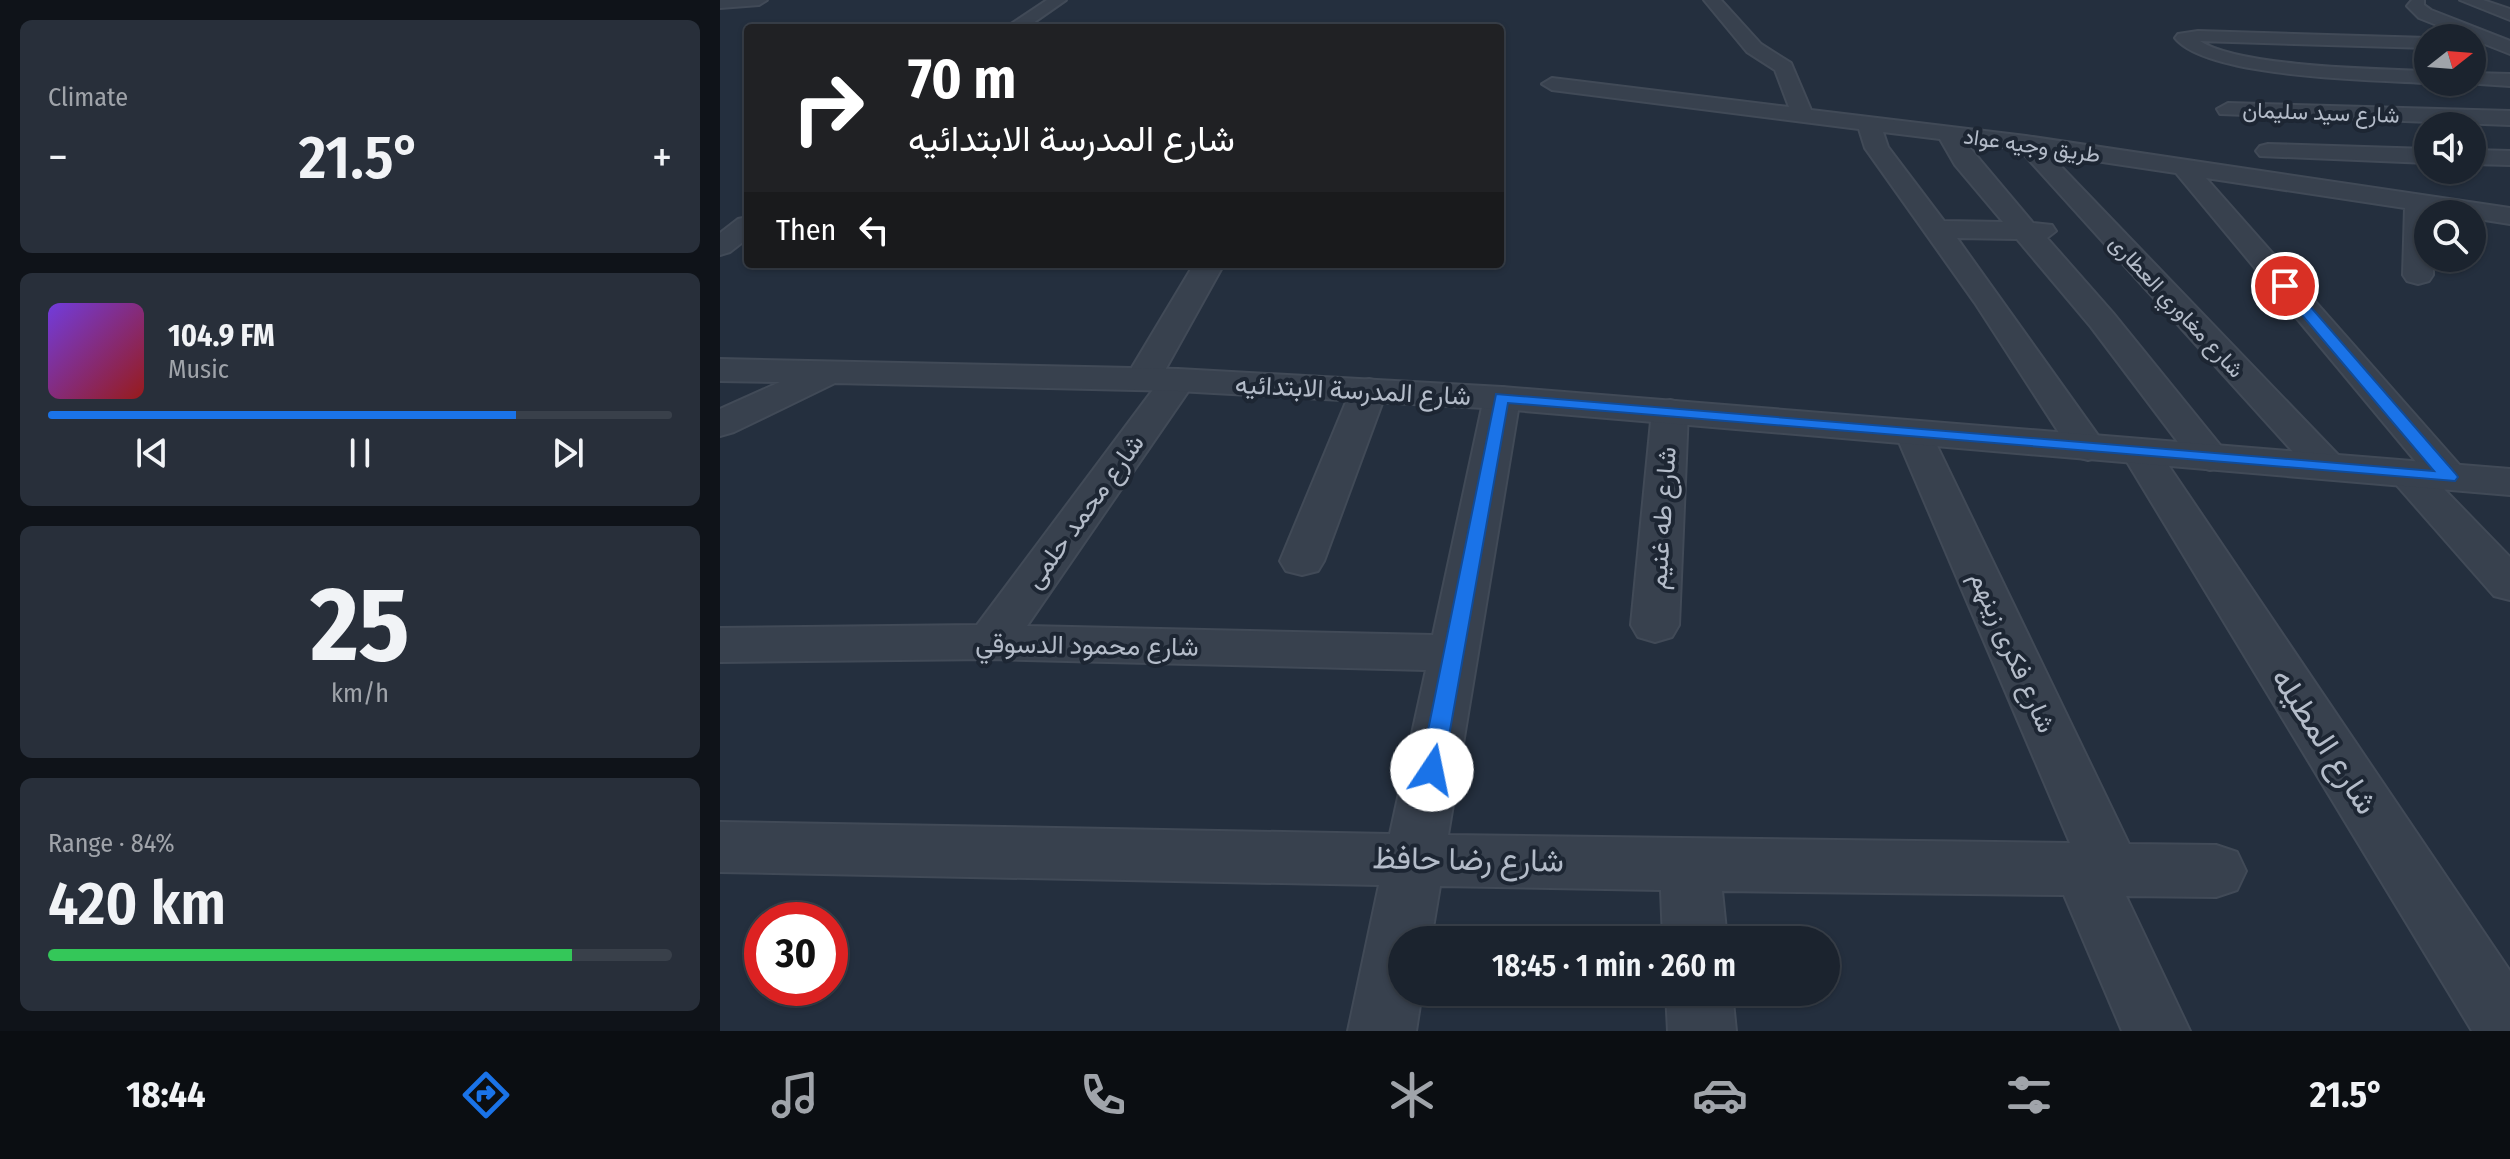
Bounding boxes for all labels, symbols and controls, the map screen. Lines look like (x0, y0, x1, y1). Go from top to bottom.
north arrow (2414, 24, 2486, 96)
map controls (2414, 24, 2486, 272)
text: 70 m (908, 46, 1016, 113)
icon: right (776, 56, 880, 160)
text: Climate (48, 82, 128, 113)
street label: شارع سيد سليمان (2242, 96, 2400, 130)
button: sound (2414, 112, 2486, 184)
text: شارع المدرسة الابتدائيه (908, 117, 1235, 161)
text: 21.5° (299, 122, 421, 194)
street label: طريق وجيه عواد (1962, 123, 2102, 168)
text: − (48, 131, 68, 184)
text: + (652, 131, 672, 184)
button: search (2414, 200, 2486, 272)
icon: left (852, 208, 896, 252)
text: Then (776, 212, 836, 248)
street label: شارع مغاوري العطارى (2100, 229, 2250, 387)
pin (2251, 252, 2319, 320)
icon: arrive (2263, 264, 2307, 308)
text: 104.9 FM (168, 318, 275, 354)
text: Music (168, 354, 229, 385)
street label: شارع المدرسة الابتدائيه (1234, 369, 1472, 414)
street label: شارع محمد حلمى (1018, 428, 1152, 595)
icon: previous (130, 431, 174, 475)
icon: pause (338, 431, 382, 475)
icon: next (546, 431, 590, 475)
street label: شارع طه غنيم (1642, 446, 1685, 591)
text: 25 (310, 563, 410, 688)
street label: شارع فكرى زينهم (1961, 567, 2062, 738)
street label: شارع محمود الدسوقي (975, 628, 1199, 668)
street label: شارع المطيله (2261, 661, 2386, 823)
text: km/h (331, 678, 389, 709)
position arrow (1390, 728, 1474, 812)
text: Range · 84% (48, 828, 175, 859)
street label: شارع رضا حافظ (1372, 838, 1564, 883)
text: 420 km (48, 868, 226, 940)
speed limit sign: 30 (744, 902, 848, 1006)
text: 18:45 · 1 min · 260 m (1492, 948, 1736, 984)
icon: directions (458, 1067, 514, 1123)
icon: music (767, 1067, 823, 1123)
icon: phone (1075, 1067, 1131, 1123)
icon: climate (1384, 1067, 1440, 1123)
icon: car (1692, 1067, 1748, 1123)
icon: filters (2001, 1067, 2057, 1123)
text: 18:44 (126, 1073, 206, 1117)
text: 21.5° (2310, 1073, 2384, 1117)

